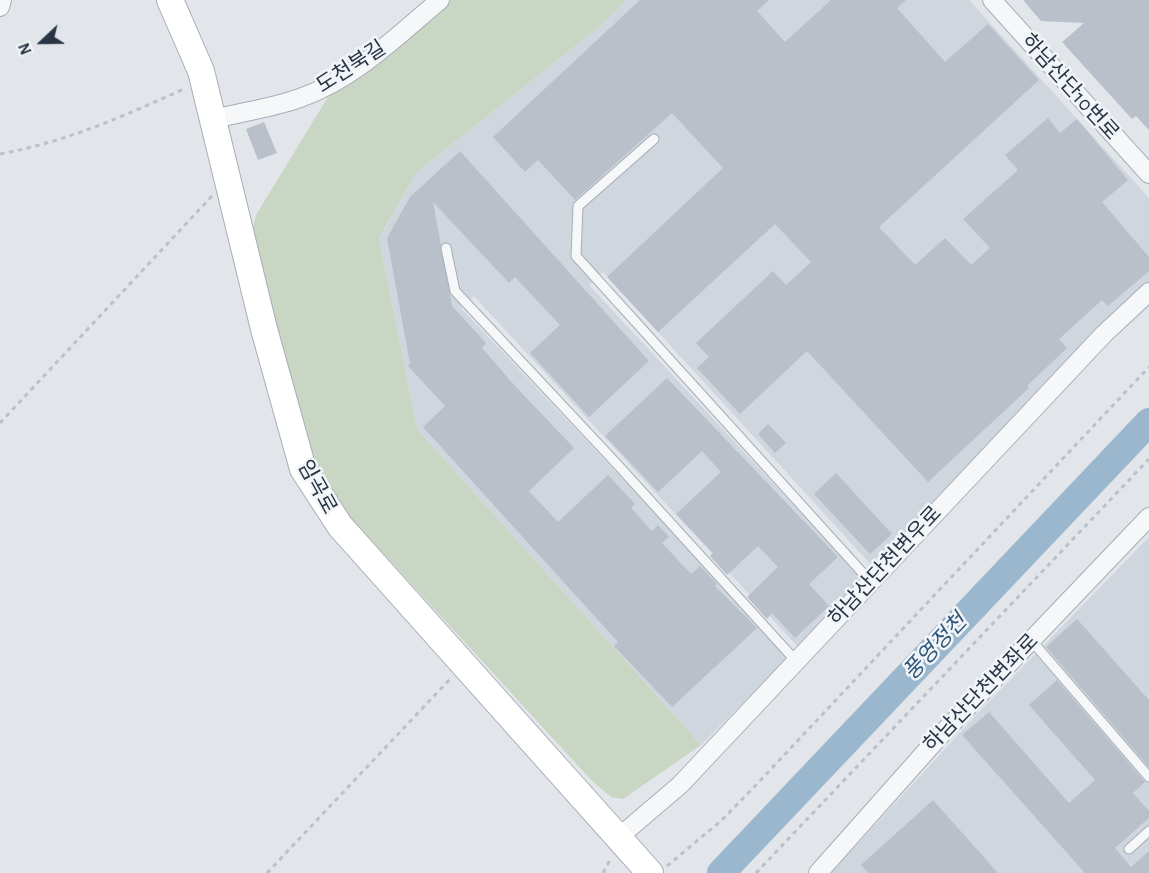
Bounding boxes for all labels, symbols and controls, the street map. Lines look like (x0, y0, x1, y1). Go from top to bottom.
north arrow (12, 12, 72, 72)
street label: 하남산단10번로 (1016, 29, 1124, 145)
street label: 도천북길 (312, 35, 390, 99)
text: N (16, 41, 35, 57)
street label: 임곡로 (292, 456, 342, 518)
street label: 하남산단천변우로 (823, 501, 947, 631)
water label: 풍영정천 (898, 608, 972, 686)
street label: 하남산단천변좌로 (918, 629, 1044, 757)

